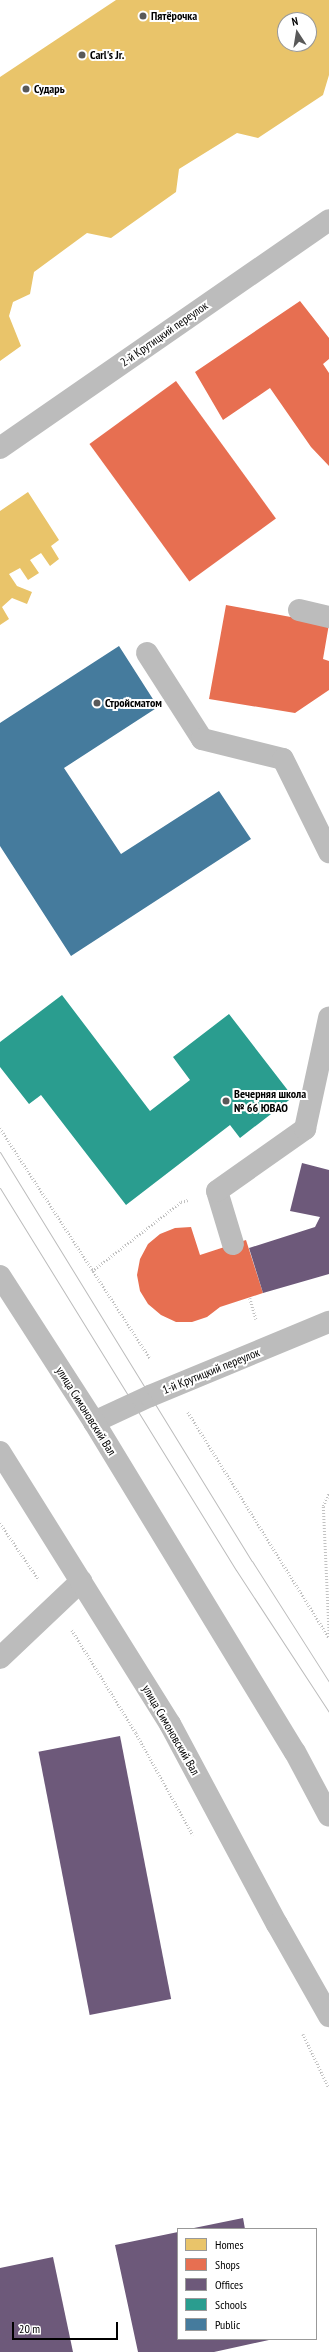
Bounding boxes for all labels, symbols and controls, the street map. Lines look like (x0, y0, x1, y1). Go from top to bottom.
place label: Пятёрочка (151, 9, 197, 23)
marker: Пятёрочка (138, 11, 148, 21)
north arrow (277, 12, 317, 52)
text: N (290, 14, 299, 29)
place label: Carl's Jr. (90, 48, 124, 62)
marker: Carl's Jr. (77, 50, 87, 60)
place label: Сударь (34, 82, 65, 96)
marker: Сударь (21, 84, 31, 94)
street label: 2-й Крутицкий переулок (117, 298, 211, 370)
place label: Стройсматом (105, 696, 162, 710)
marker: Стройсматом (92, 698, 102, 708)
place label: Вечерняя школа № 66 ЮВАО (234, 1087, 306, 1115)
marker: Вечерняя школа № 66 ЮВАО (221, 1096, 231, 1106)
street label: 1-й Крутицкий переулок (160, 1345, 262, 1397)
street label: улица Симоновский Вал (53, 1364, 119, 1458)
street label: улица Симоновский Вал (139, 1682, 203, 1778)
legend (177, 2228, 317, 2340)
text: Homes (215, 2237, 243, 2252)
text: Shops (215, 2257, 240, 2272)
text: Offices (215, 2277, 243, 2292)
text: Schools (215, 2297, 247, 2312)
scale bar (14, 2314, 120, 2340)
text: Public (215, 2317, 240, 2332)
text: 20 m (19, 2321, 40, 2336)

